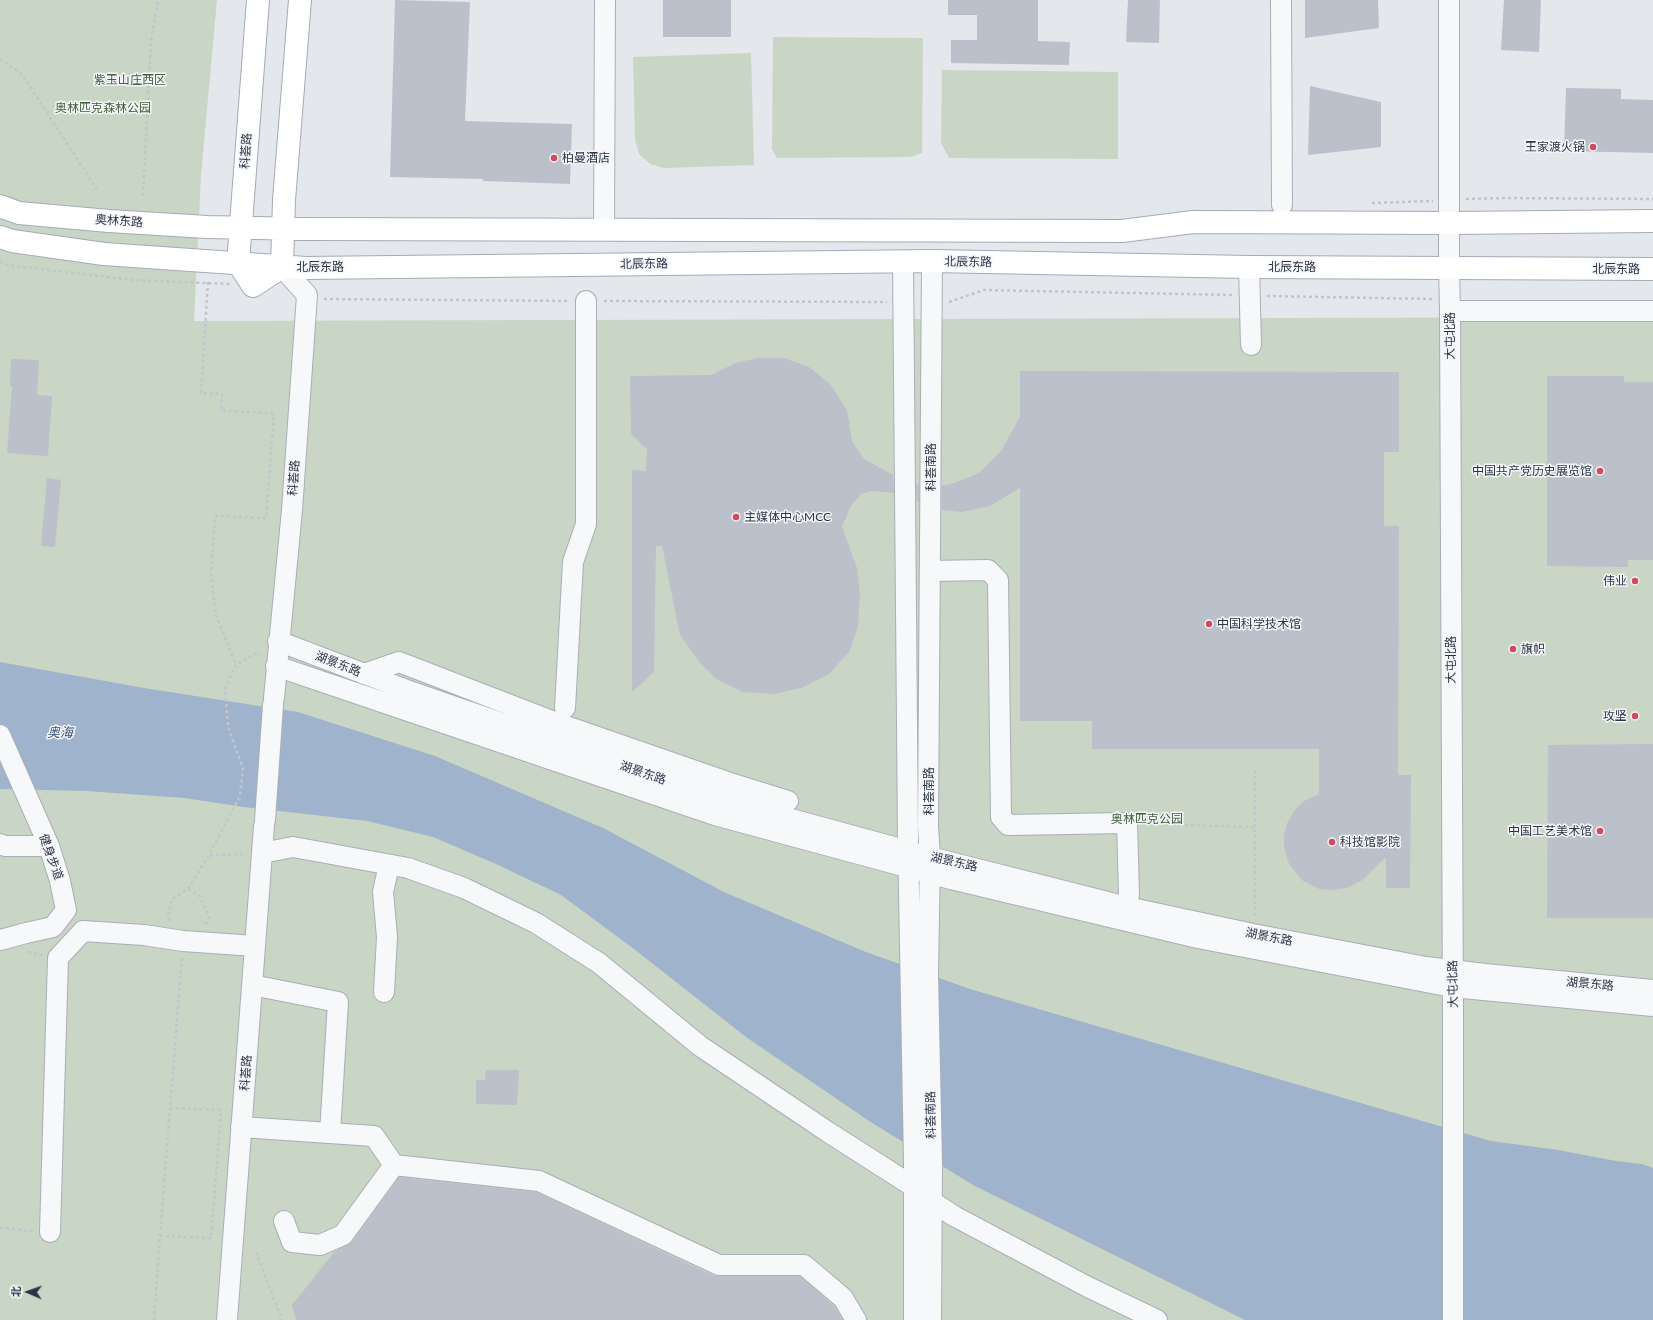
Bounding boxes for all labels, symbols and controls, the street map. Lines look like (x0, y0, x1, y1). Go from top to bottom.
park label: 紫玉山庄西区 (94, 73, 166, 87)
park label: 奥林匹克森林公园 (55, 101, 151, 115)
street label: 科荟路 (238, 133, 254, 169)
place label: 王家渡火锅 (1525, 140, 1585, 154)
marker: 王家渡火锅 (1588, 142, 1598, 152)
place label: 柏曼酒店 (562, 151, 610, 165)
marker: 柏曼酒店 (549, 153, 559, 163)
street label: 奥林东路 (95, 212, 143, 230)
street label: 北辰东路 (944, 254, 992, 270)
street label: 北辰东路 (620, 256, 668, 272)
street label: 北辰东路 (296, 260, 344, 274)
street label: 北辰东路 (1268, 260, 1316, 274)
street label: 北辰东路 (1592, 262, 1640, 276)
street label: 大屯北路 (1443, 312, 1457, 360)
street label: 科荟南路 (924, 443, 938, 491)
street label: 科荟路 (286, 460, 302, 496)
place label: 中国共产党历史展览馆 (1472, 464, 1592, 478)
marker: 中国共产党历史展览馆 (1595, 466, 1605, 476)
place label: 主媒体中心MCC (744, 510, 831, 524)
marker: 主媒体中心MCC (731, 512, 741, 522)
place label: 伟业 (1603, 574, 1627, 588)
marker: 伟业 (1630, 576, 1640, 586)
place label: 中国科学技术馆 (1217, 617, 1301, 631)
marker: 中国科学技术馆 (1204, 619, 1214, 629)
street label: 大屯北路 (1444, 636, 1458, 684)
place label: 旗帜 (1521, 642, 1545, 656)
marker: 旗帜 (1508, 644, 1518, 654)
street label: 湖景东路 (313, 649, 363, 679)
place label: 攻坚 (1603, 709, 1627, 723)
marker: 攻坚 (1630, 711, 1640, 721)
water label: 奥海 (47, 725, 73, 741)
street label: 湖景东路 (618, 758, 668, 788)
street label: 科荟南路 (922, 767, 936, 815)
park label: 奥林匹克公园 (1111, 812, 1183, 826)
place label: 中国工艺美术馆 (1508, 824, 1592, 838)
marker: 中国工艺美术馆 (1595, 826, 1605, 836)
street label: 健身步道 (36, 832, 66, 882)
place label: 科技馆影院 (1340, 835, 1400, 849)
marker: 科技馆影院 (1327, 837, 1337, 847)
street label: 湖景东路 (929, 850, 979, 874)
street label: 湖景东路 (1244, 925, 1294, 949)
street label: 大屯北路 (1445, 960, 1461, 1008)
street label: 湖景东路 (1565, 975, 1615, 993)
street label: 科荟路 (238, 1055, 254, 1091)
street label: 科荟南路 (923, 1091, 939, 1139)
north arrow (8, 1272, 48, 1312)
text: 北 (9, 1286, 22, 1297)

